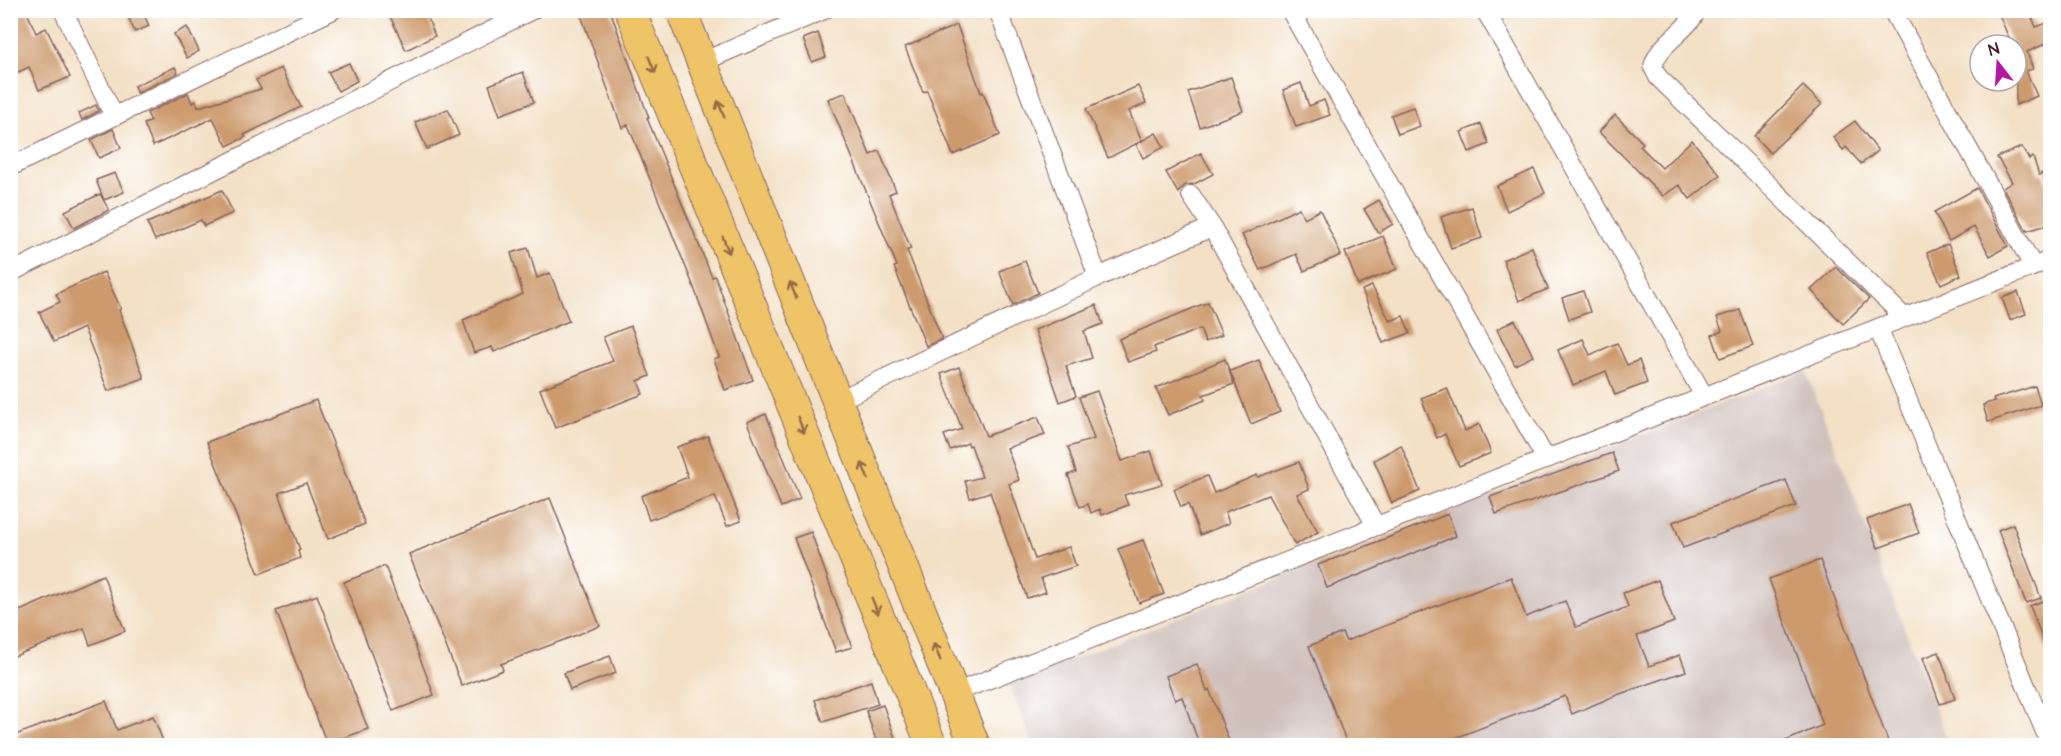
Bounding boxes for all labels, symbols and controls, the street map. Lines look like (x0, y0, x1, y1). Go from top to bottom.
north arrow (1968, 33, 2028, 93)
text: N (1986, 38, 2002, 62)
one-way arrow (647, 55, 658, 73)
one-way arrow (715, 100, 726, 119)
one-way arrow (721, 235, 732, 254)
one-way arrow (787, 281, 798, 300)
one-way arrow (796, 416, 807, 434)
one-way arrow (859, 462, 870, 481)
one-way arrow (870, 596, 881, 614)
one-way arrow (931, 644, 942, 662)

